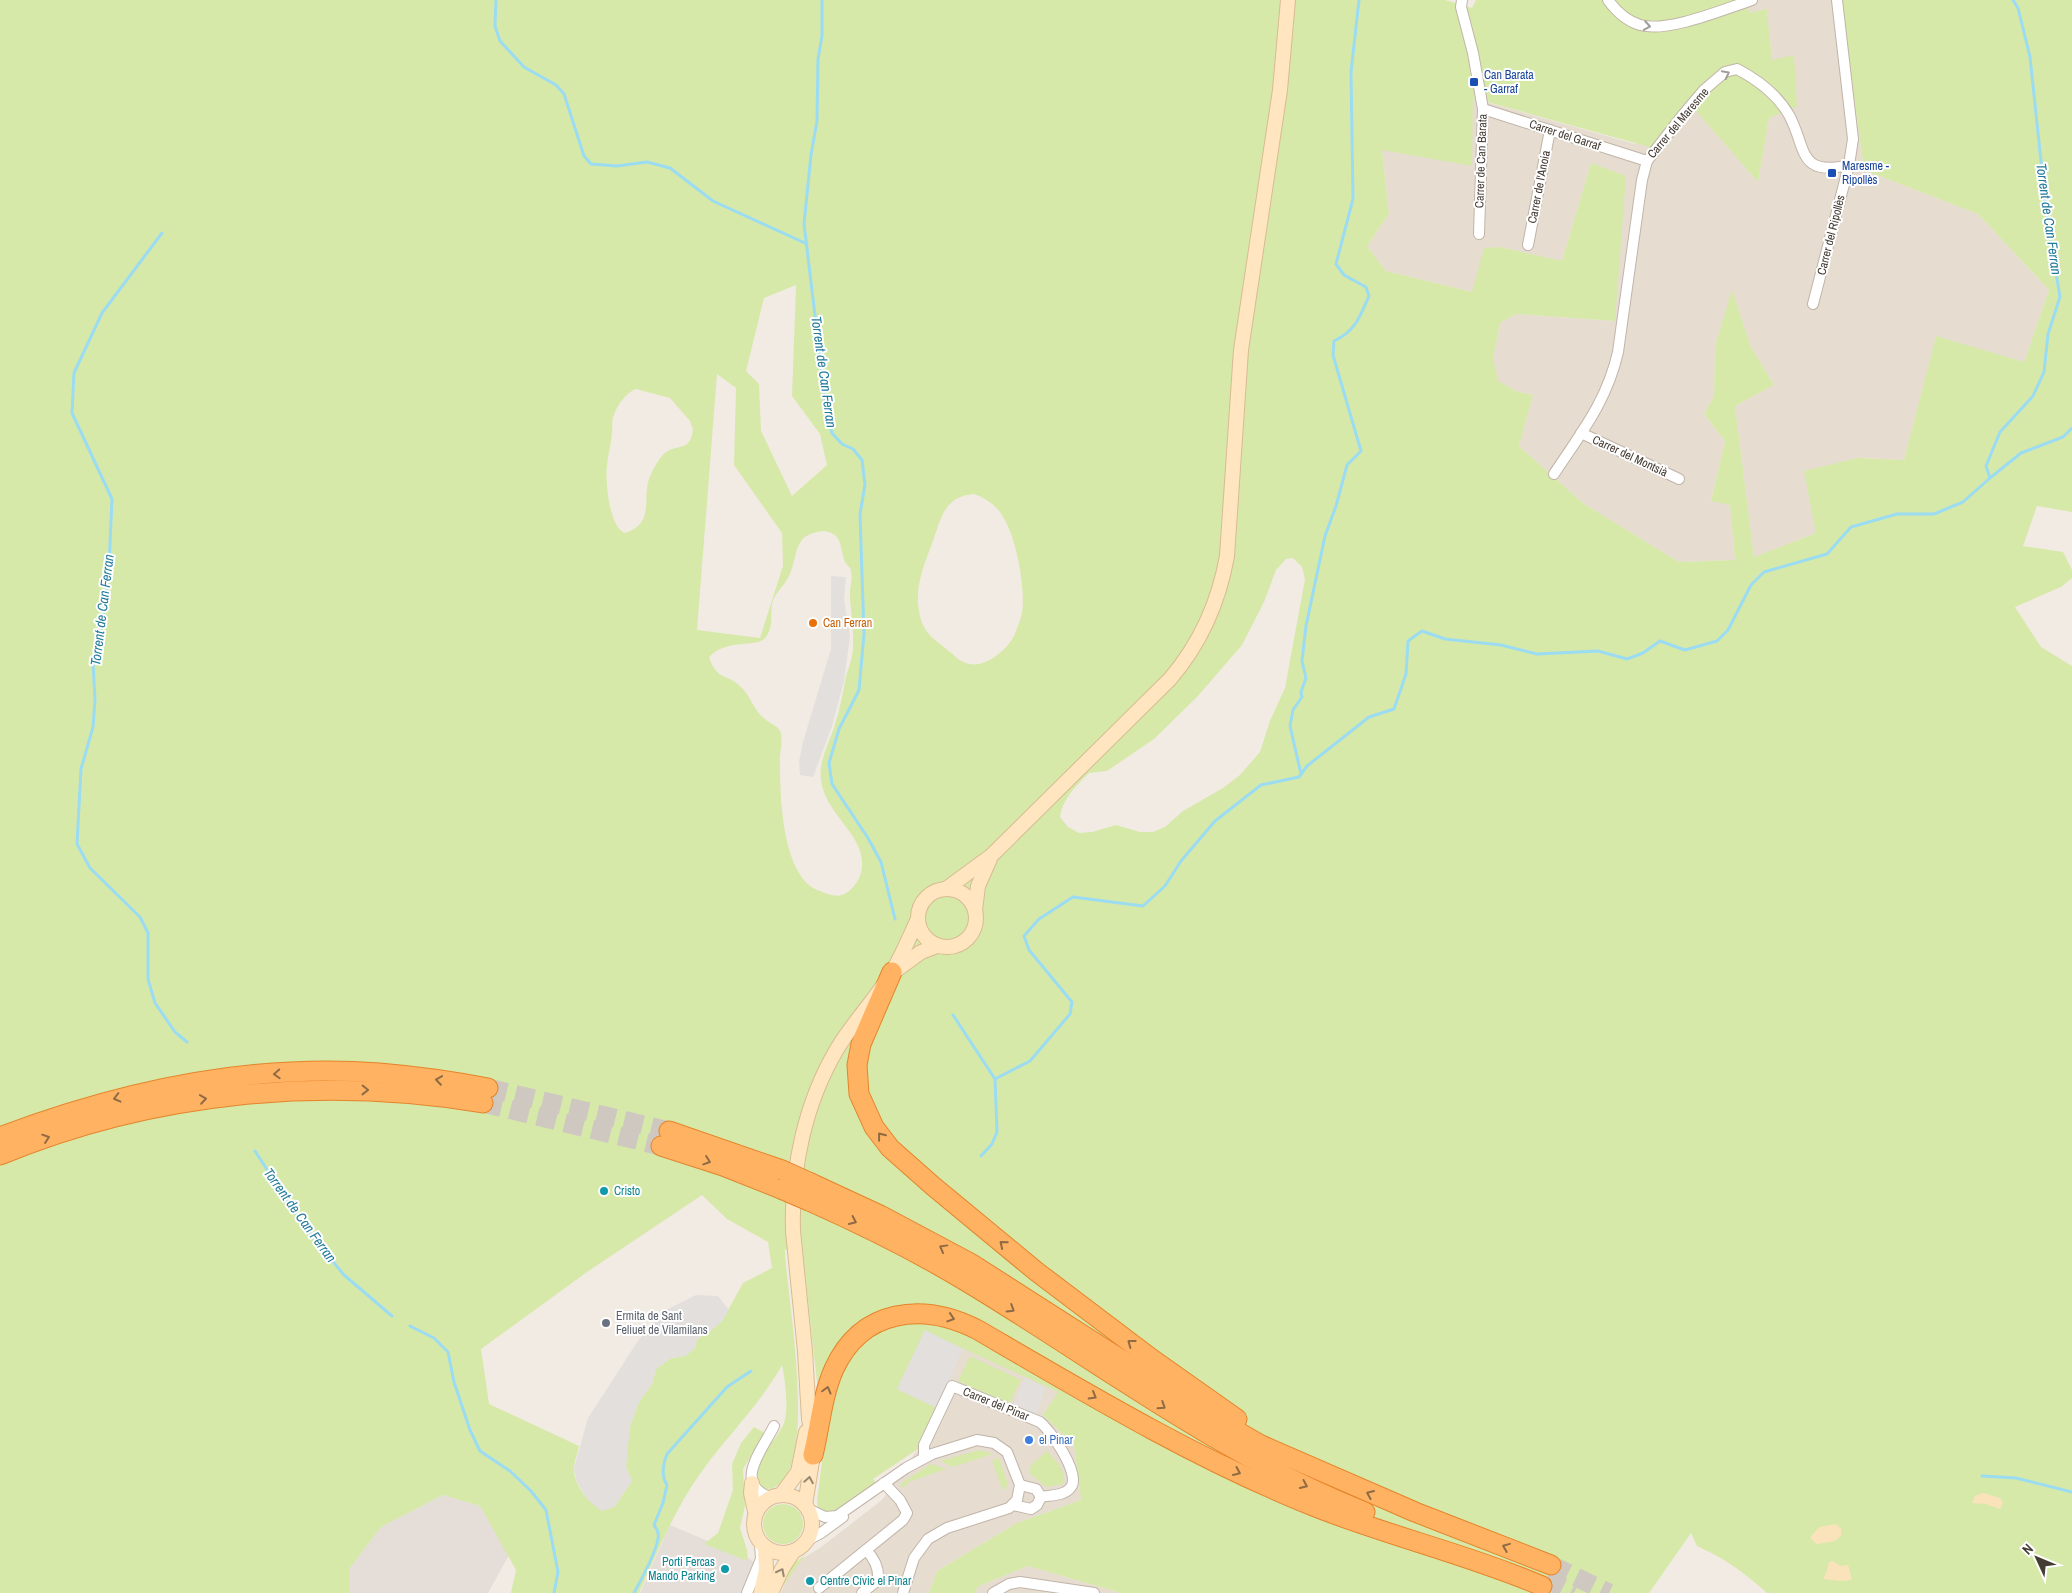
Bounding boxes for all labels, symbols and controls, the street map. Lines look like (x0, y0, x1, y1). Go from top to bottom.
one-way arrow (1643, 20, 1651, 31)
place label: Can Barata - Garraf (1484, 67, 1534, 97)
one-way arrow (1720, 70, 1729, 80)
marker: Can Barata - Garraf (1468, 76, 1480, 88)
street label: Carrer del Maresme (1644, 84, 1712, 162)
street label: Carrer de Can Barata (1471, 113, 1491, 208)
street label: Carrer del Garraf (1527, 116, 1603, 154)
street label: Carrer de l'Anoia (1524, 149, 1554, 225)
place label: Maresme - Ripollès (1842, 158, 1890, 188)
water label: Torrent de Can Ferran (2032, 162, 2066, 276)
marker: Maresme - Ripollès (1826, 167, 1838, 179)
street label: Carrer del Ripollès (1813, 193, 1849, 277)
water label: Torrent de Can Ferran (807, 315, 841, 429)
street label: Carrer del Montsià (1590, 432, 1671, 481)
water label: Torrent de Can Ferran (86, 553, 118, 667)
place label: Can Ferran (823, 615, 872, 631)
marker: Can Ferran (807, 617, 819, 629)
one-way arrow (273, 1068, 281, 1079)
one-way arrow (435, 1075, 443, 1086)
one-way arrow (362, 1085, 369, 1095)
one-way arrow (112, 1092, 121, 1103)
one-way arrow (199, 1094, 207, 1105)
one-way arrow (879, 1133, 887, 1142)
one-way arrow (41, 1134, 49, 1144)
one-way arrow (703, 1155, 711, 1165)
water label: Torrent de Can Ferran (260, 1164, 340, 1266)
place label: Cristo (614, 1183, 640, 1199)
marker: Cristo (598, 1185, 610, 1197)
one-way arrow (848, 1215, 857, 1225)
one-way arrow (999, 1240, 1008, 1249)
one-way arrow (939, 1244, 948, 1254)
one-way arrow (1005, 1302, 1014, 1312)
place label: Ermita de Sant Feliuet de Vilamilans (616, 1308, 708, 1338)
one-way arrow (946, 1313, 955, 1323)
marker: Ermita de Sant Feliuet de Vilamilans (600, 1317, 612, 1329)
one-way arrow (1128, 1341, 1137, 1349)
street label: Carrer del Pinar (961, 1383, 1032, 1425)
one-way arrow (821, 1386, 832, 1395)
one-way arrow (1088, 1390, 1097, 1400)
one-way arrow (1156, 1400, 1165, 1410)
place label: el Pinar (1039, 1432, 1074, 1448)
marker: el Pinar (1023, 1434, 1035, 1446)
one-way arrow (1232, 1466, 1241, 1477)
one-way arrow (804, 1475, 814, 1484)
one-way arrow (1299, 1479, 1308, 1490)
one-way arrow (1366, 1489, 1375, 1500)
north arrow (2012, 1533, 2062, 1583)
text: N (2018, 1540, 2037, 1558)
one-way arrow (1502, 1543, 1511, 1553)
place label: Porti Fercas Mando Parking (648, 1554, 716, 1584)
marker: Porti Fercas Mando Parking (719, 1563, 731, 1575)
one-way arrow (775, 1568, 785, 1577)
place label: Centre Cívic el Pinar (820, 1573, 912, 1589)
marker: Centre Cívic el Pinar (804, 1575, 816, 1587)

